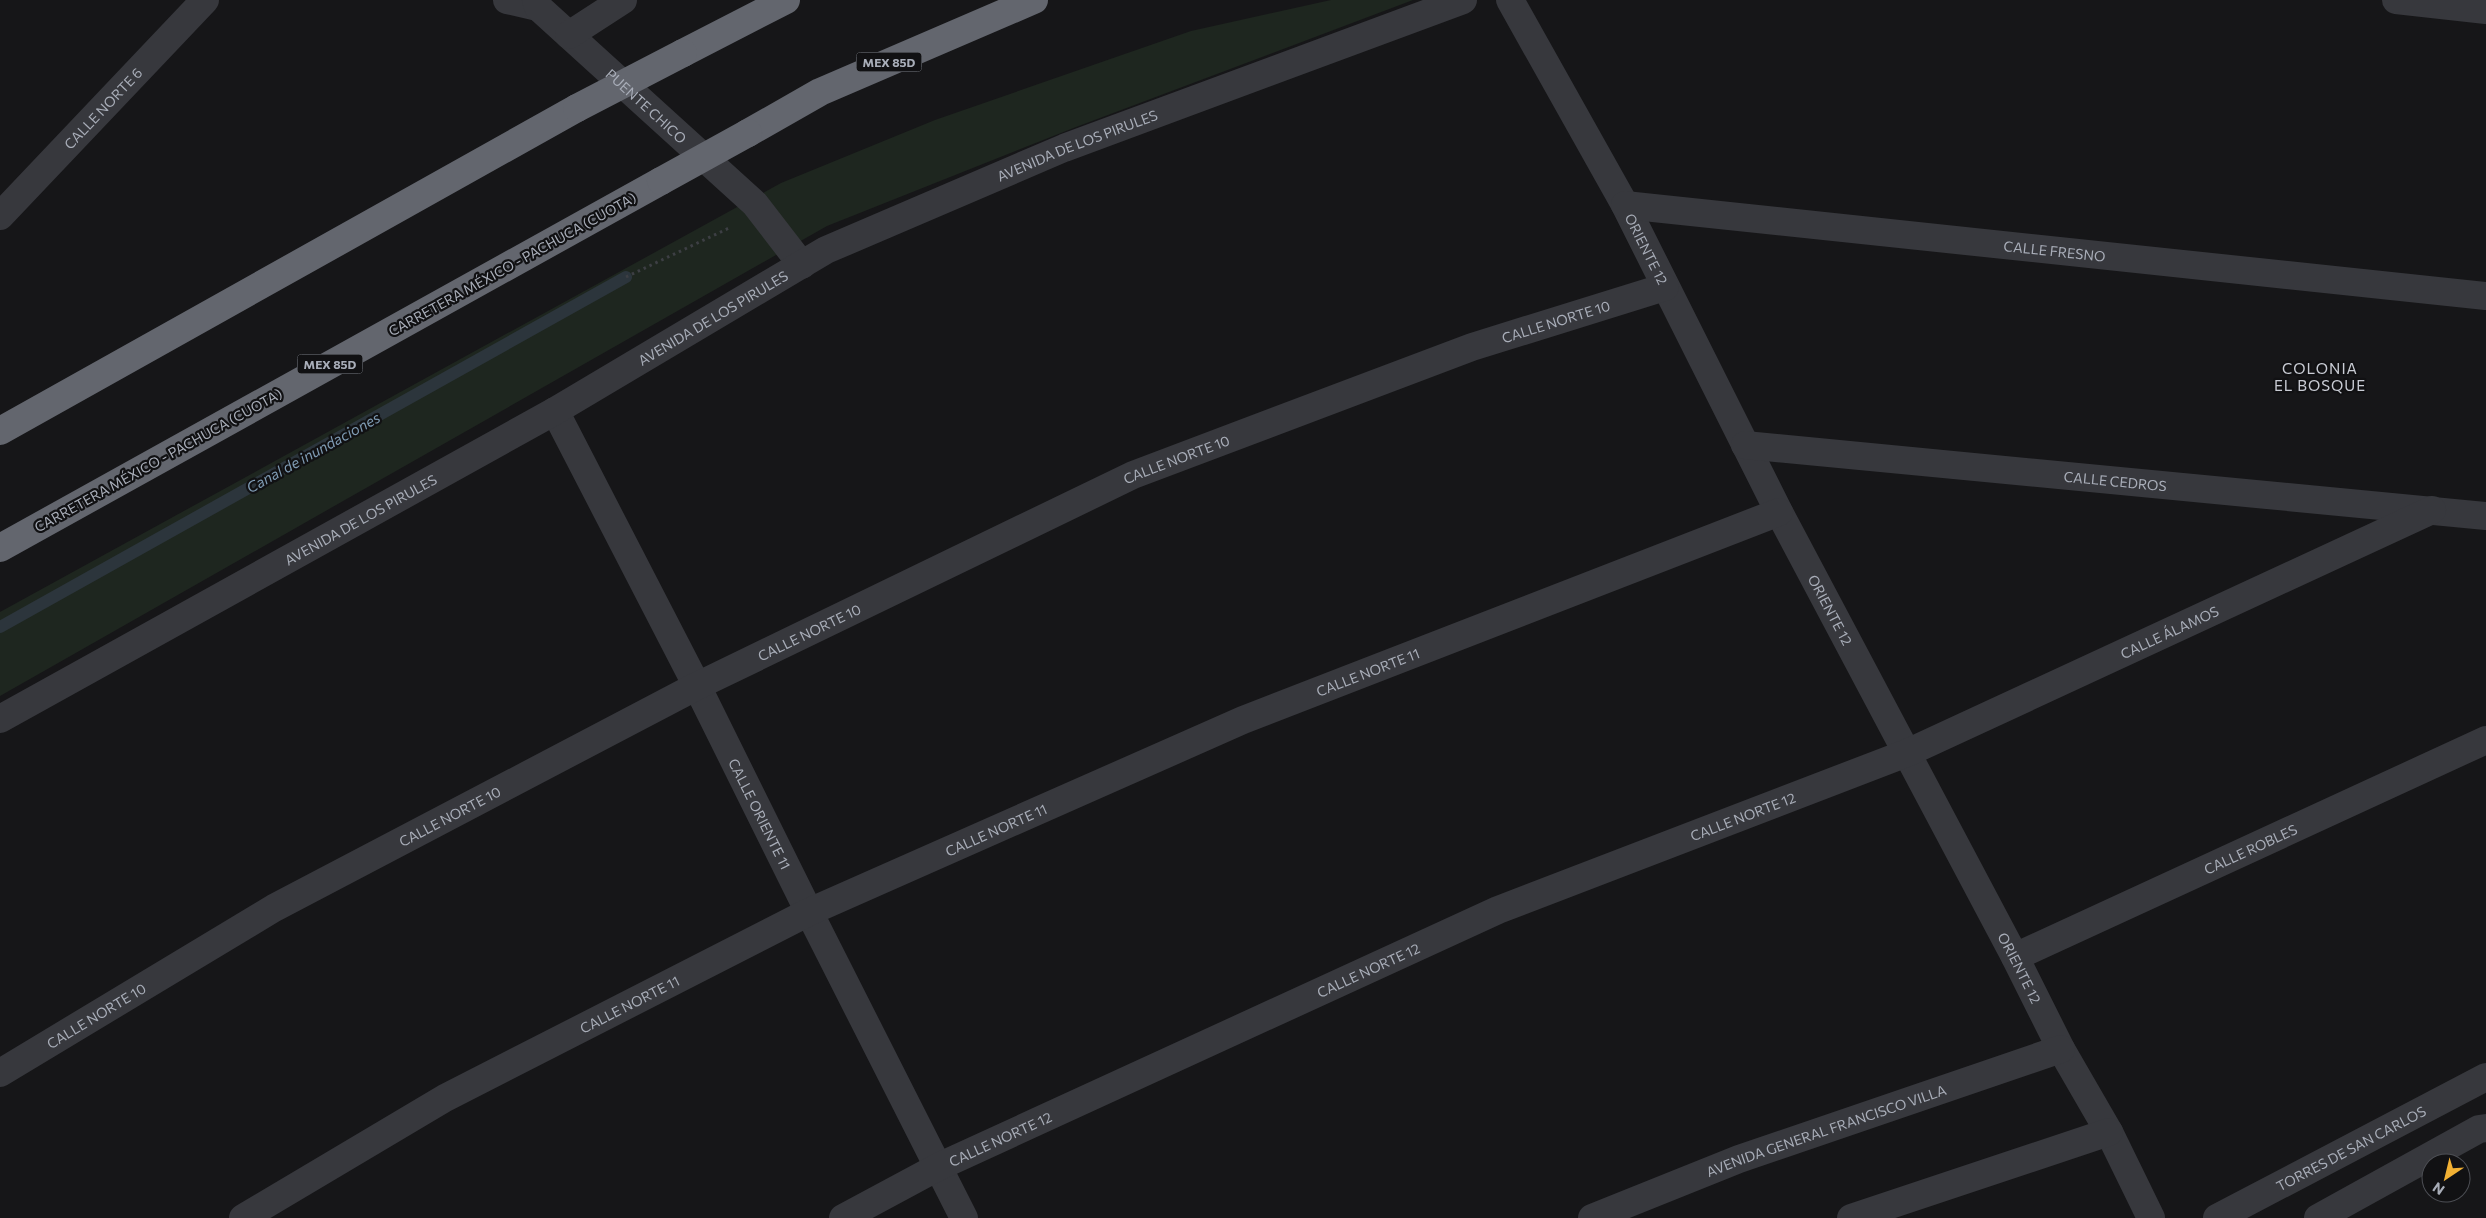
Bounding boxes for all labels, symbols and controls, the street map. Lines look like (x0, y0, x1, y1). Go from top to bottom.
road number: MEX 85D (856, 52, 922, 72)
street label: CALLE NORTE 6 (60, 64, 145, 152)
street label: PUENTE CHICO (603, 65, 690, 147)
street label: AVENIDA DE LOS PIRULES (994, 106, 1160, 184)
street label: CARRETERA MÉXICO - PACHUCA (CUOTA) (385, 188, 639, 340)
street label: ORIENTE 12 (1622, 210, 1672, 287)
street label: CALLE FRESNO (2003, 237, 2106, 264)
street label: AVENIDA DE LOS PIRULES (635, 266, 791, 368)
street label: CALLE NORTE 10 (1499, 296, 1612, 346)
road number: MEX 85D (298, 354, 362, 374)
district label: COLONIA EL BOSQUE (2274, 359, 2366, 394)
street label: CARRETERA MÉXICO - PACHUCA (CUOTA) (31, 384, 285, 536)
water label: Canal de inundaciones (243, 408, 383, 496)
street label: CALLE NORTE 10 (1120, 431, 1232, 487)
street label: CALLE CEDROS (2063, 467, 2168, 494)
street label: AVENIDA DE LOS PIRULES (281, 470, 439, 568)
street label: ORIENTE 12 (1805, 571, 1857, 648)
street label: CALLE NORTE 10 (755, 600, 863, 664)
street label: CALLE ÁLAMOS (2117, 602, 2221, 662)
street label: CALLE NORTE 11 (1314, 644, 1422, 699)
street label: CALLE ORIENTE 11 (726, 755, 795, 872)
street label: CALLE NORTE 10 (396, 782, 503, 850)
street label: CALLE NORTE 12 (1688, 788, 1798, 844)
street label: CALLE NORTE 11 (942, 799, 1049, 859)
street label: CALLE ROBLES (2201, 820, 2299, 877)
street label: ORIENTE 12 (1995, 929, 2045, 1006)
street label: CALLE NORTE 12 (1314, 939, 1422, 1001)
street label: CALLE NORTE 11 (577, 971, 682, 1036)
street label: CALLE NORTE 10 (43, 979, 149, 1052)
street label: AVENIDA GENERAL FRANCISCO VILLA (1703, 1080, 1948, 1180)
street label: TORRES DE SAN CARLOS (2273, 1102, 2428, 1194)
street label: CALLE NORTE 12 (946, 1108, 1054, 1169)
north arrow (2421, 1153, 2471, 1203)
text: N (2429, 1179, 2447, 1199)

